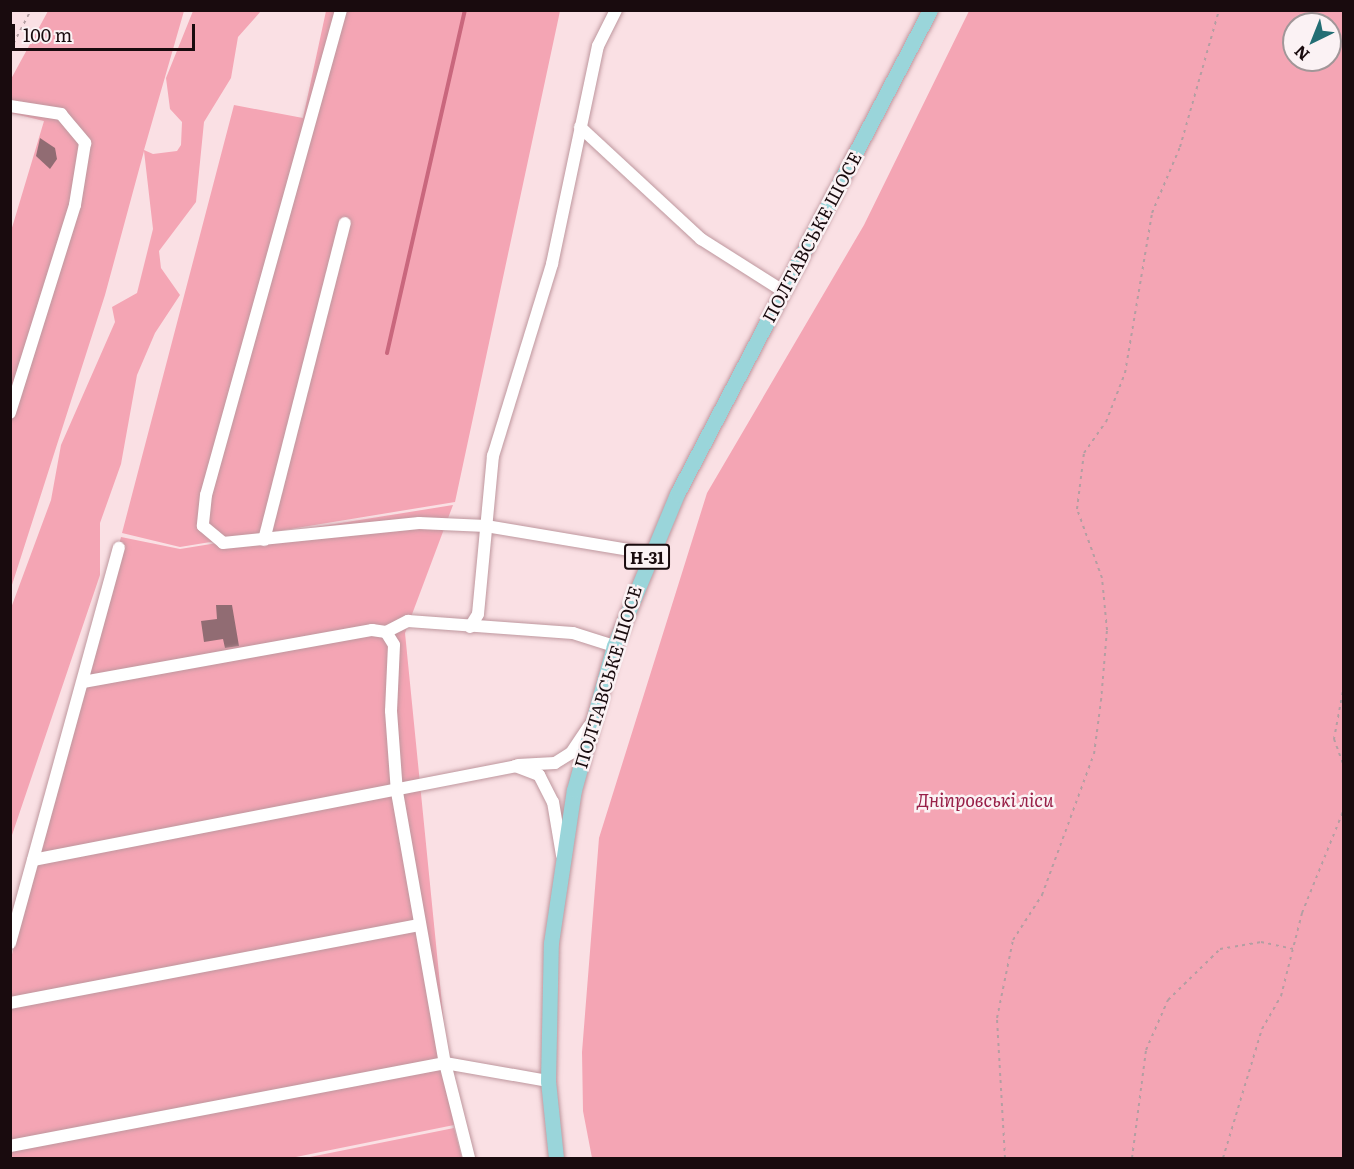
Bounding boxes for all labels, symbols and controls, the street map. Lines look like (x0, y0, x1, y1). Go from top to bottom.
scale bar (15, 12, 198, 50)
north arrow (1282, 12, 1342, 72)
text: 100 m (23, 21, 72, 48)
text: N (1288, 40, 1314, 67)
street label: ПОЛТАВСЬКЕ ШОСЕ (758, 148, 866, 326)
road number: Н-31 (623, 544, 671, 570)
street label: ПОЛТАВСЬКЕ ШОСЕ (570, 583, 646, 771)
park label: Дніпровські ліси (916, 789, 1054, 811)

